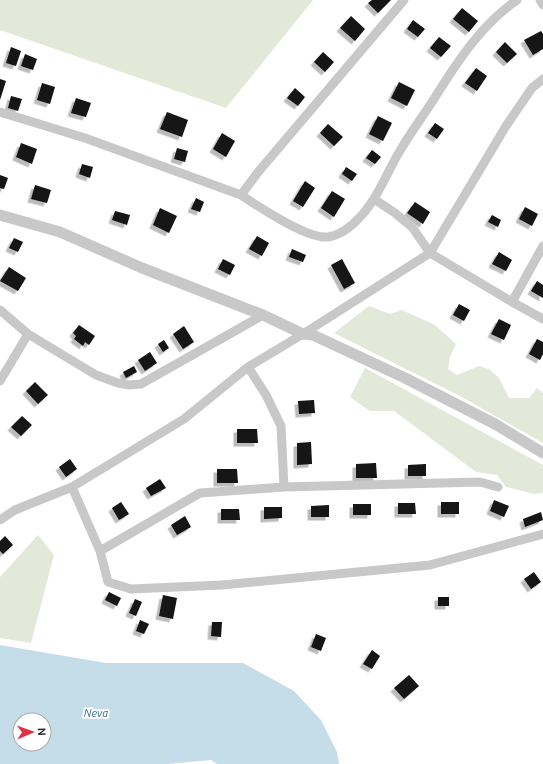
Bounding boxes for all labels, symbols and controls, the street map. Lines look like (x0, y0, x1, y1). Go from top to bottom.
water label: Neva (84, 707, 108, 719)
north arrow (12, 712, 52, 752)
text: N (36, 727, 48, 736)

